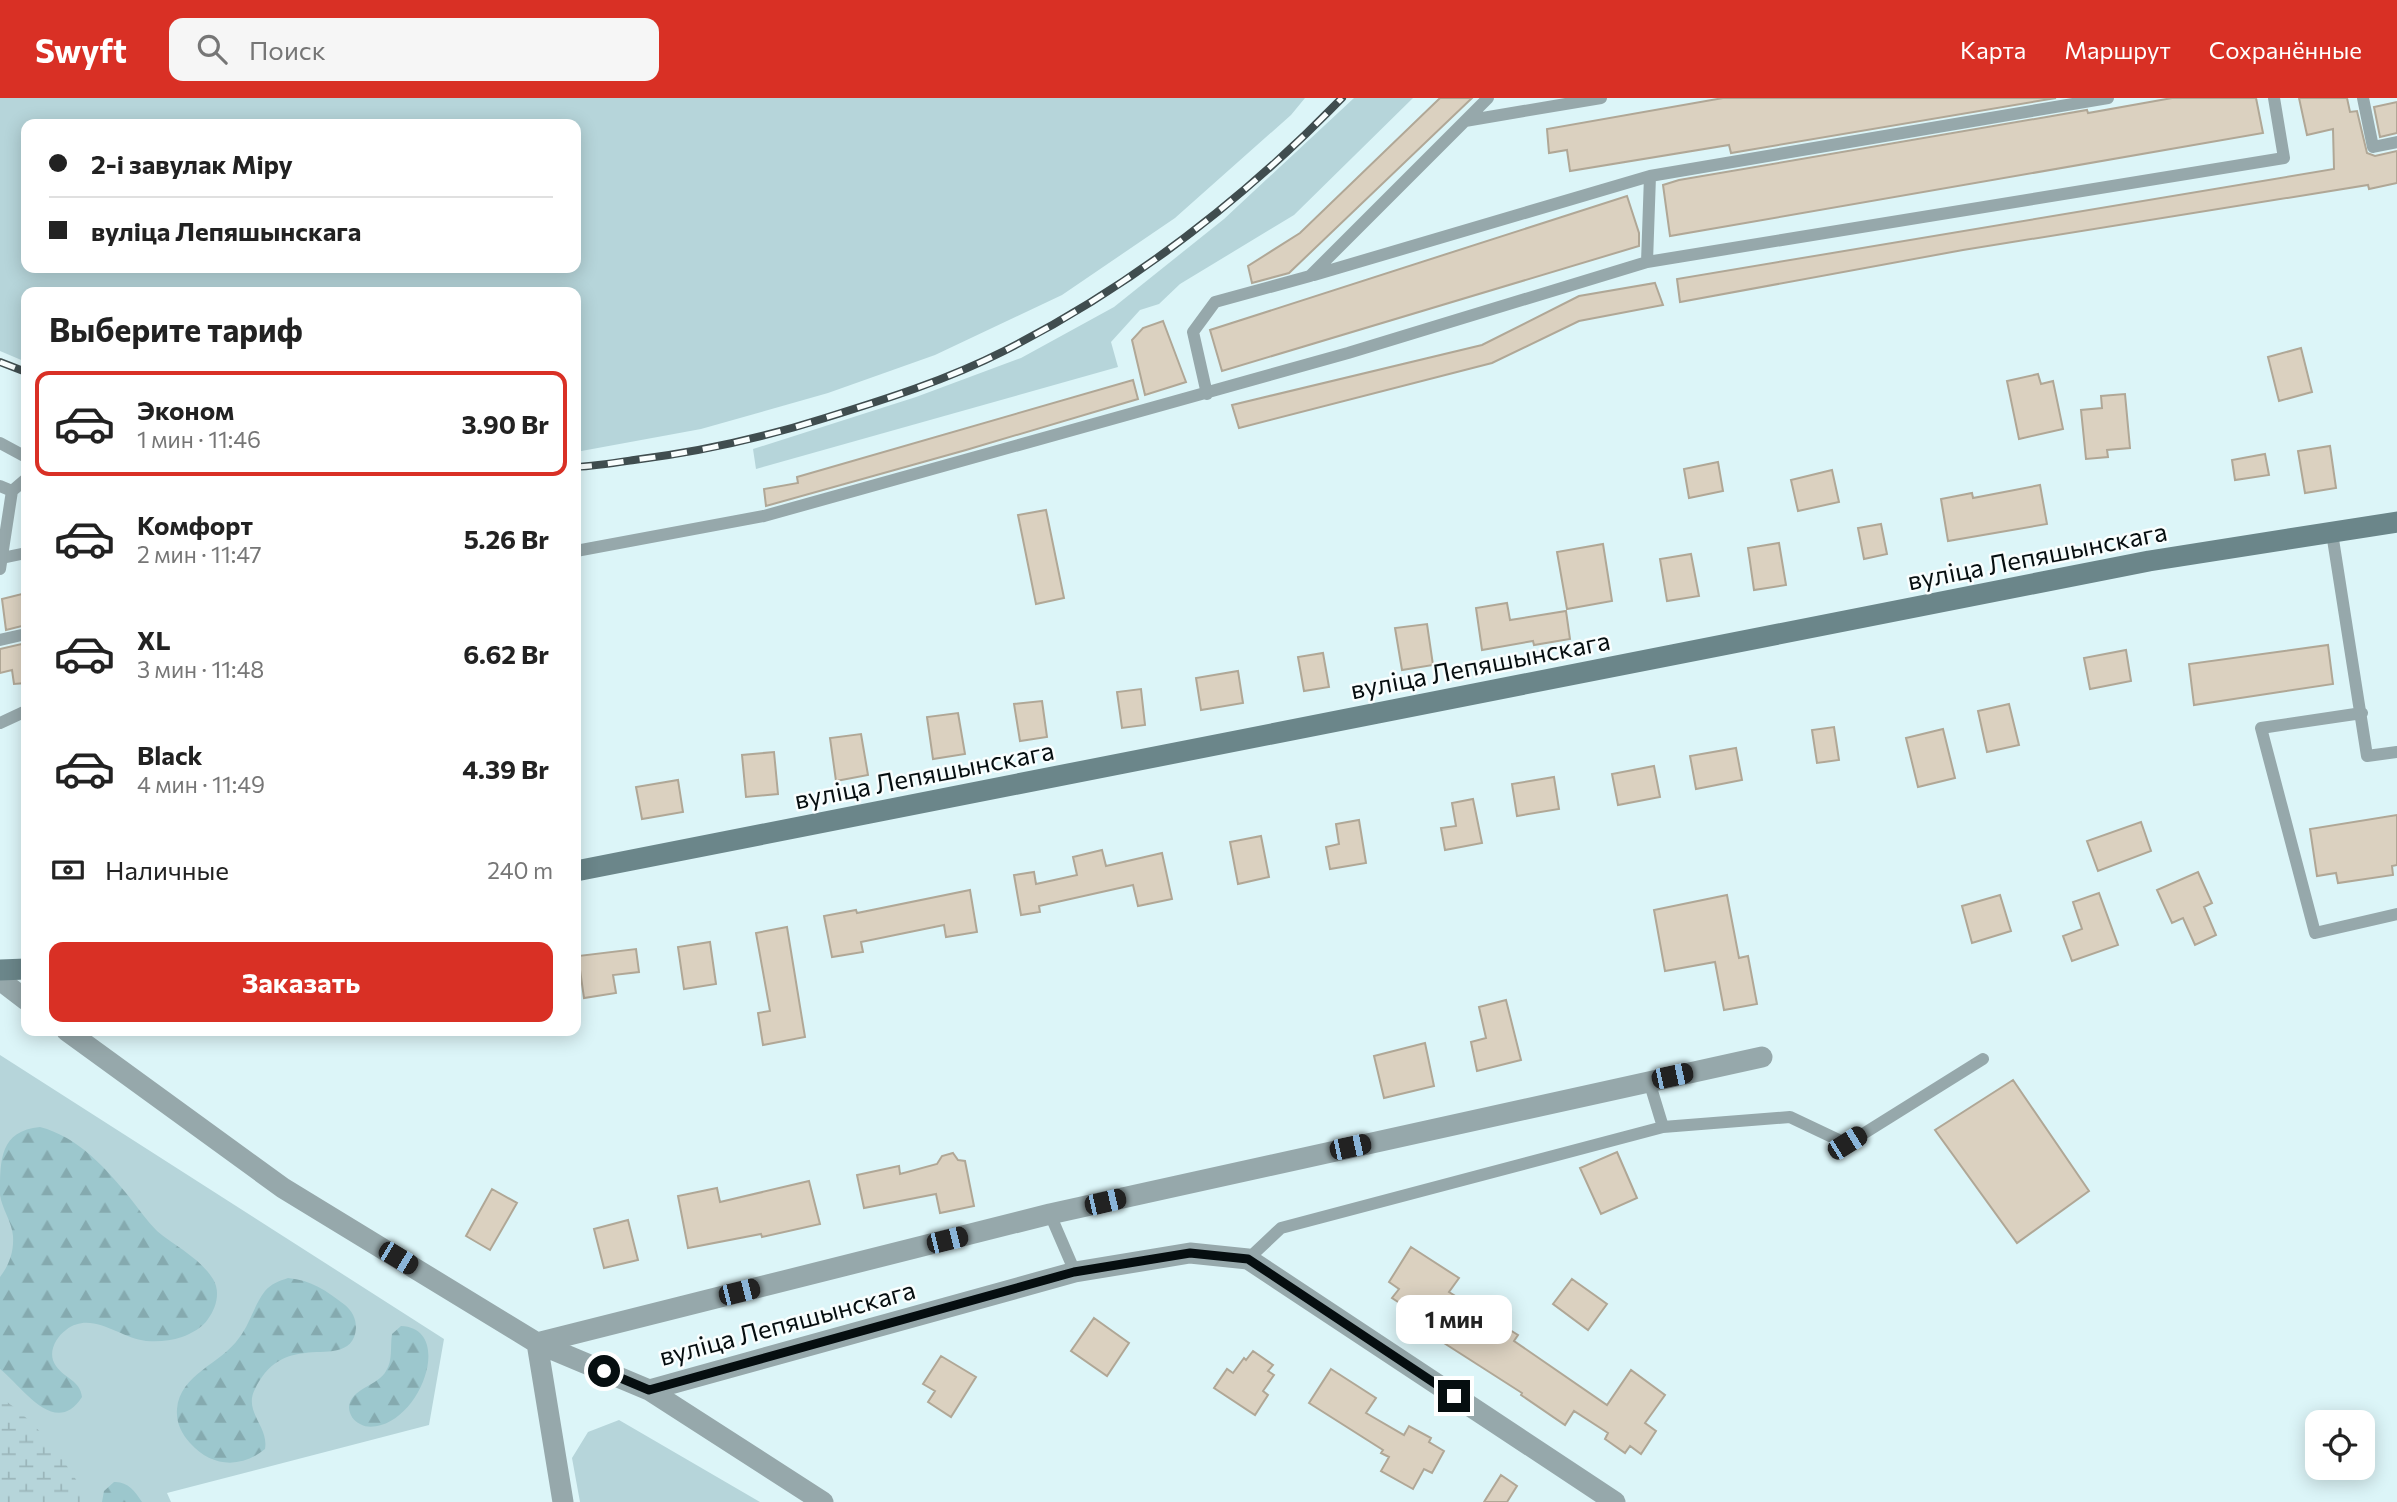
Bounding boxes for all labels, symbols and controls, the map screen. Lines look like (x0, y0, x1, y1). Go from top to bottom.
search box (169, 18, 659, 81)
text: Swyft (35, 29, 127, 70)
icon: search (193, 30, 231, 68)
text: Поиск (249, 34, 326, 65)
text: Карта (1960, 35, 2026, 64)
text: Маршрут (2064, 35, 2171, 64)
text: Сохранённые (2209, 35, 2362, 64)
text: 2-і завулак Міру (91, 148, 293, 179)
text: вуліца Лепяшынскага (91, 215, 361, 246)
text: Выберите тариф (49, 309, 303, 349)
icon: car (53, 392, 116, 455)
text: Эконом (137, 394, 234, 425)
text: 3.90 Br (461, 408, 549, 439)
text: 1 мин · 11:46 (137, 425, 261, 453)
icon: car (53, 507, 116, 570)
text: Комфорт (137, 509, 253, 540)
street label: вуліца Лепяшынскага (1905, 515, 2169, 595)
text: 5.26 Br (464, 523, 549, 554)
text: 2 мин · 11:47 (137, 540, 262, 568)
icon: car (53, 622, 116, 685)
text: XL (137, 624, 171, 655)
street label: вуліца Лепяшынскага (1348, 624, 1612, 704)
text: 6.62 Br (463, 638, 549, 669)
text: 3 мин · 11:48 (137, 655, 264, 683)
street label: вуліца Лепяшынскага (792, 734, 1056, 814)
icon: car (53, 737, 116, 800)
text: Black (137, 739, 203, 770)
text: 4.39 Br (462, 753, 549, 784)
text: 4 мин · 11:49 (137, 770, 265, 798)
icon: cash (49, 851, 87, 889)
text: Наличные (105, 854, 229, 885)
text: 240 m (487, 856, 553, 884)
button: Заказать (49, 942, 553, 1022)
car (1650, 1061, 1695, 1091)
car (1824, 1123, 1871, 1163)
car (1328, 1132, 1373, 1162)
car (1083, 1187, 1128, 1217)
car (925, 1225, 970, 1255)
car (375, 1238, 422, 1278)
street label: вуліца Лепяшынскага (656, 1273, 918, 1371)
car (717, 1277, 762, 1307)
callout: 1 мин (1396, 1294, 1512, 1344)
text: 1 мин (1425, 1305, 1483, 1333)
route start (588, 1355, 620, 1387)
route end (1438, 1380, 1470, 1412)
map controls (2305, 1410, 2375, 1480)
button: locate (2305, 1410, 2375, 1480)

